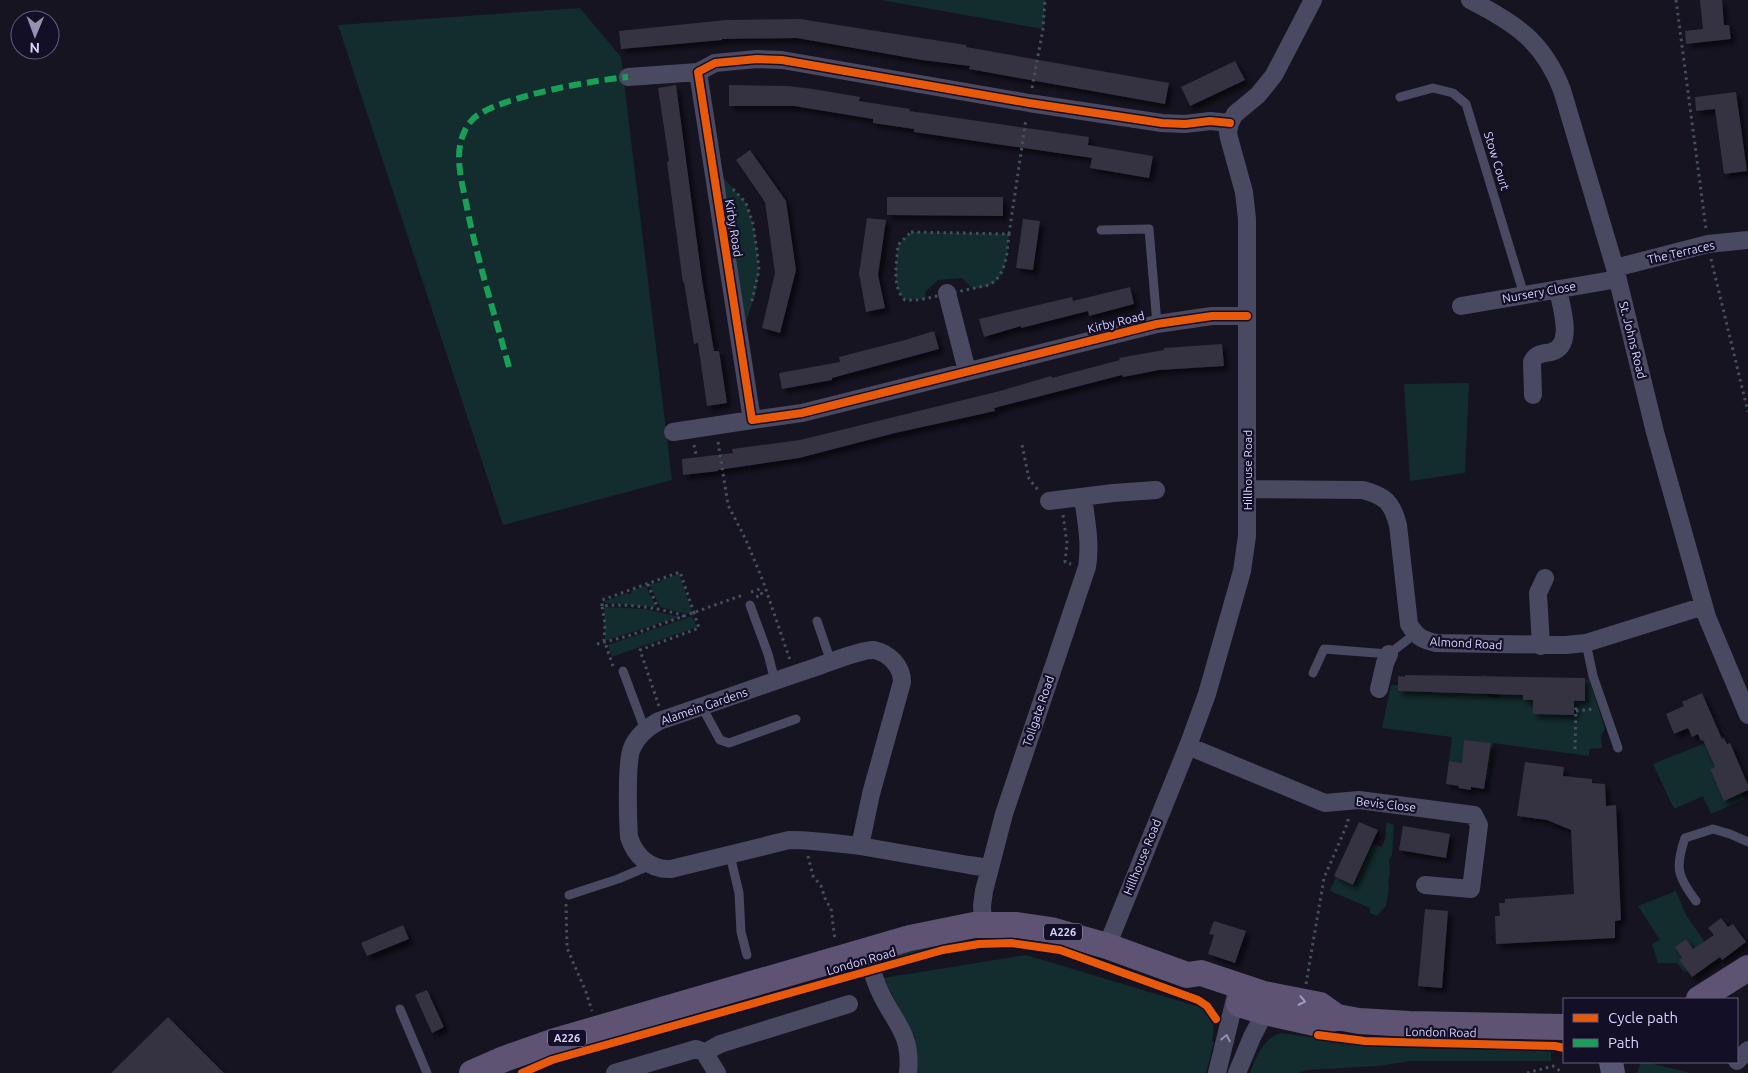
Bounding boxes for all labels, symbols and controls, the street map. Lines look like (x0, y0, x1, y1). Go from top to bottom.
north arrow (10, 10, 60, 60)
text: N (29, 40, 40, 56)
street label: Stow Court (1482, 130, 1512, 192)
street label: Kirby Road (723, 198, 745, 258)
street label: The Terraces (1646, 238, 1716, 266)
street label: Nursery Close (1501, 279, 1577, 305)
street label: St. Johns Road (1617, 300, 1649, 380)
street label: Kirby Road (1086, 309, 1146, 335)
street label: Hillhouse Road (1241, 430, 1254, 510)
street label: Almond Road (1429, 635, 1503, 651)
street label: Tollgate Road (1020, 674, 1056, 748)
street label: Alamein Gardens (659, 685, 749, 727)
street label: Bevis Close (1355, 794, 1417, 814)
street label: Hillhouse Road (1121, 817, 1163, 897)
road number: A226 (1044, 924, 1082, 940)
street label: London Road (825, 945, 897, 977)
one-way arrow (1298, 995, 1307, 1006)
legend (1563, 998, 1738, 1063)
text: Cycle path (1608, 1009, 1678, 1026)
street label: London Road (1405, 1025, 1477, 1039)
road number: A226 (548, 1030, 586, 1046)
one-way arrow (1220, 1033, 1231, 1042)
text: Path (1608, 1034, 1639, 1051)

